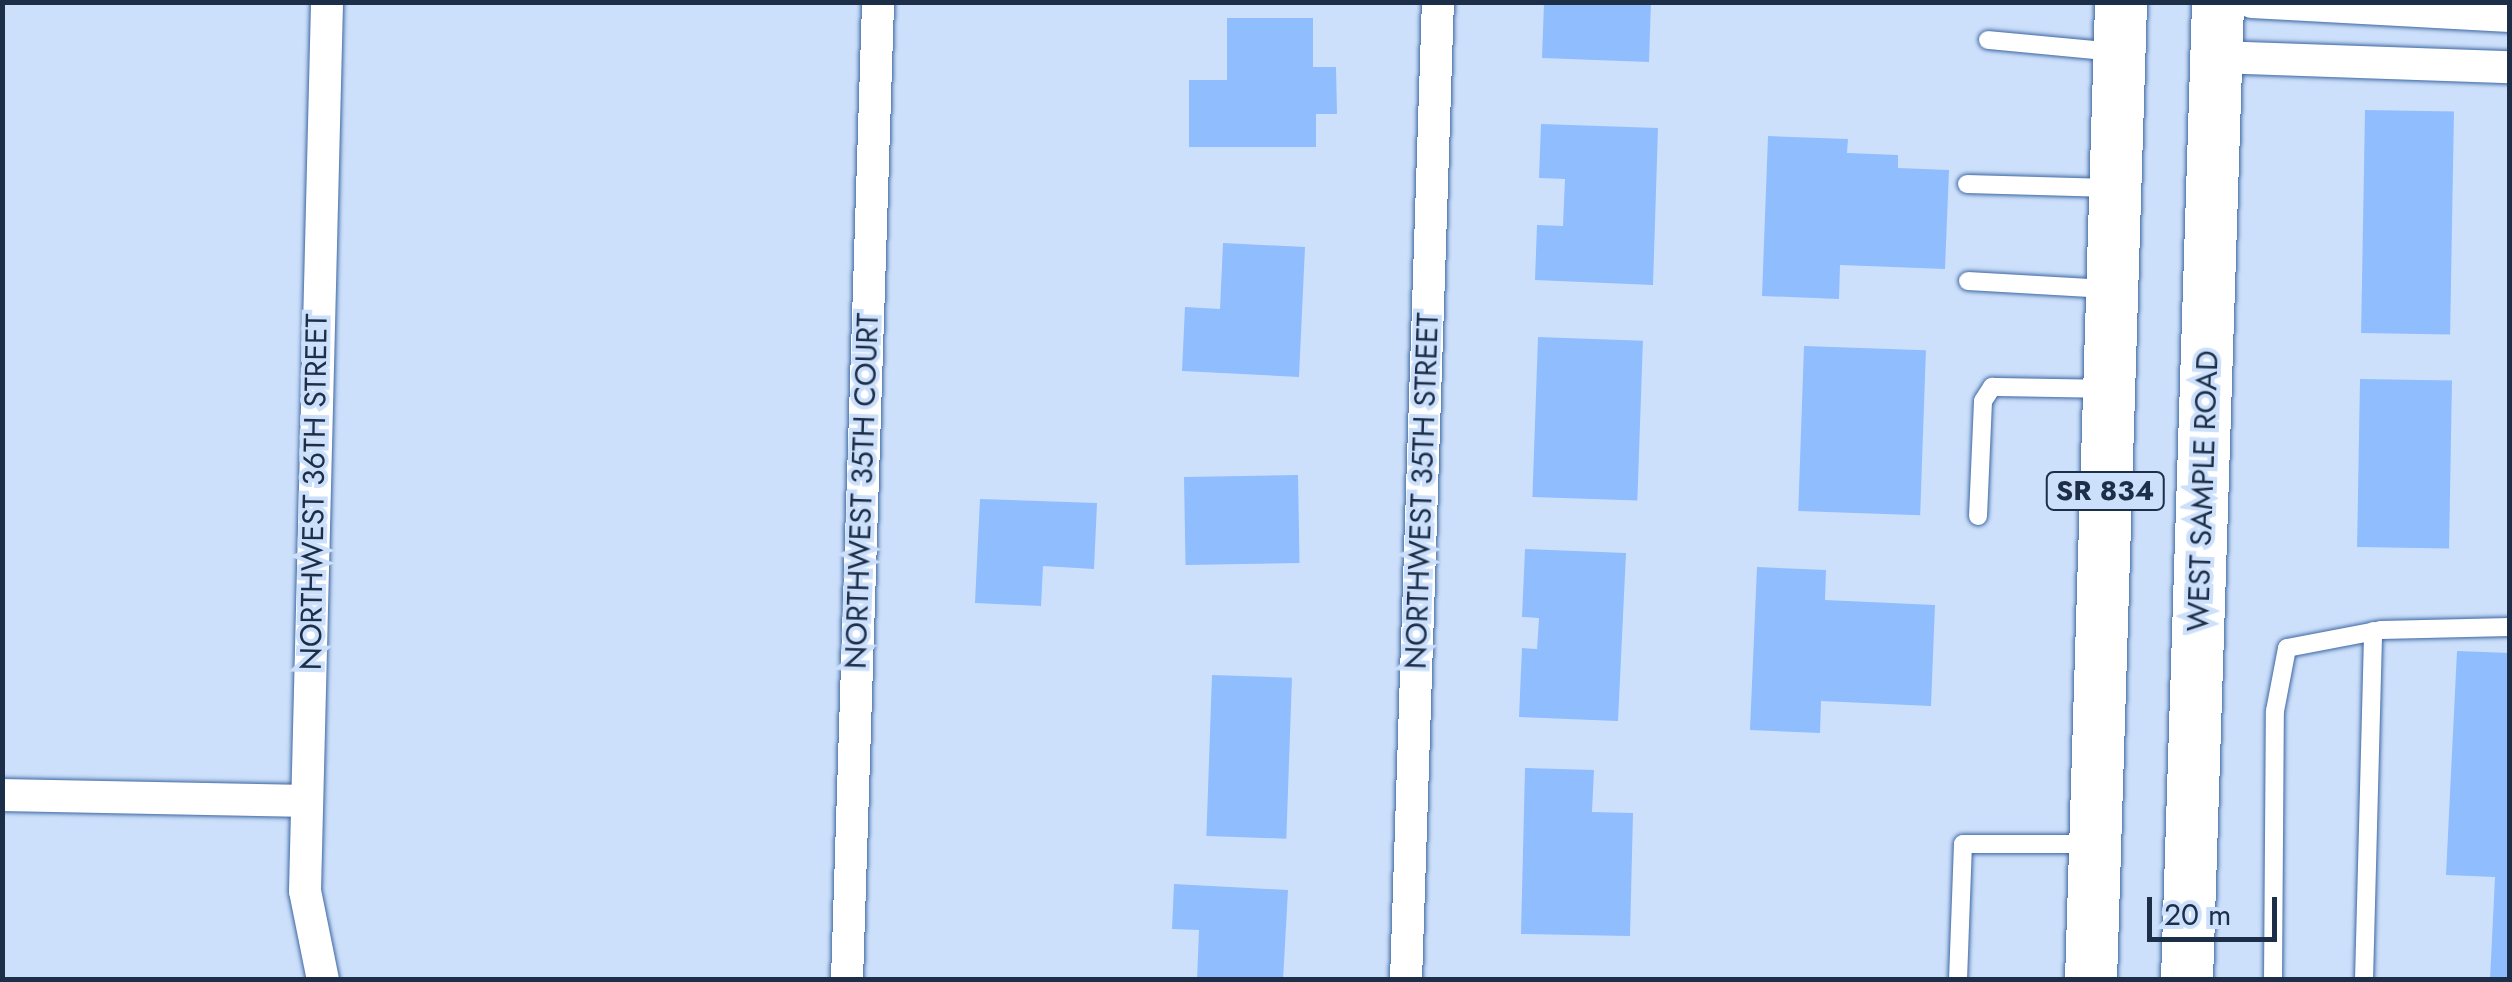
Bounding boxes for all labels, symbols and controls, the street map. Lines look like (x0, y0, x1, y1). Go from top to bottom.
street label: NORTHWEST 35TH COURT (838, 312, 886, 670)
street label: NORTHWEST 35TH STREET (1398, 312, 1446, 670)
street label: NORTHWEST 36TH STREET (293, 313, 335, 671)
street label: WEST SAMPLE ROAD (2180, 350, 2226, 632)
road number: SR 834 (2045, 468, 2165, 514)
scale bar (2152, 877, 2282, 939)
text: 20 m (2164, 893, 2231, 936)

